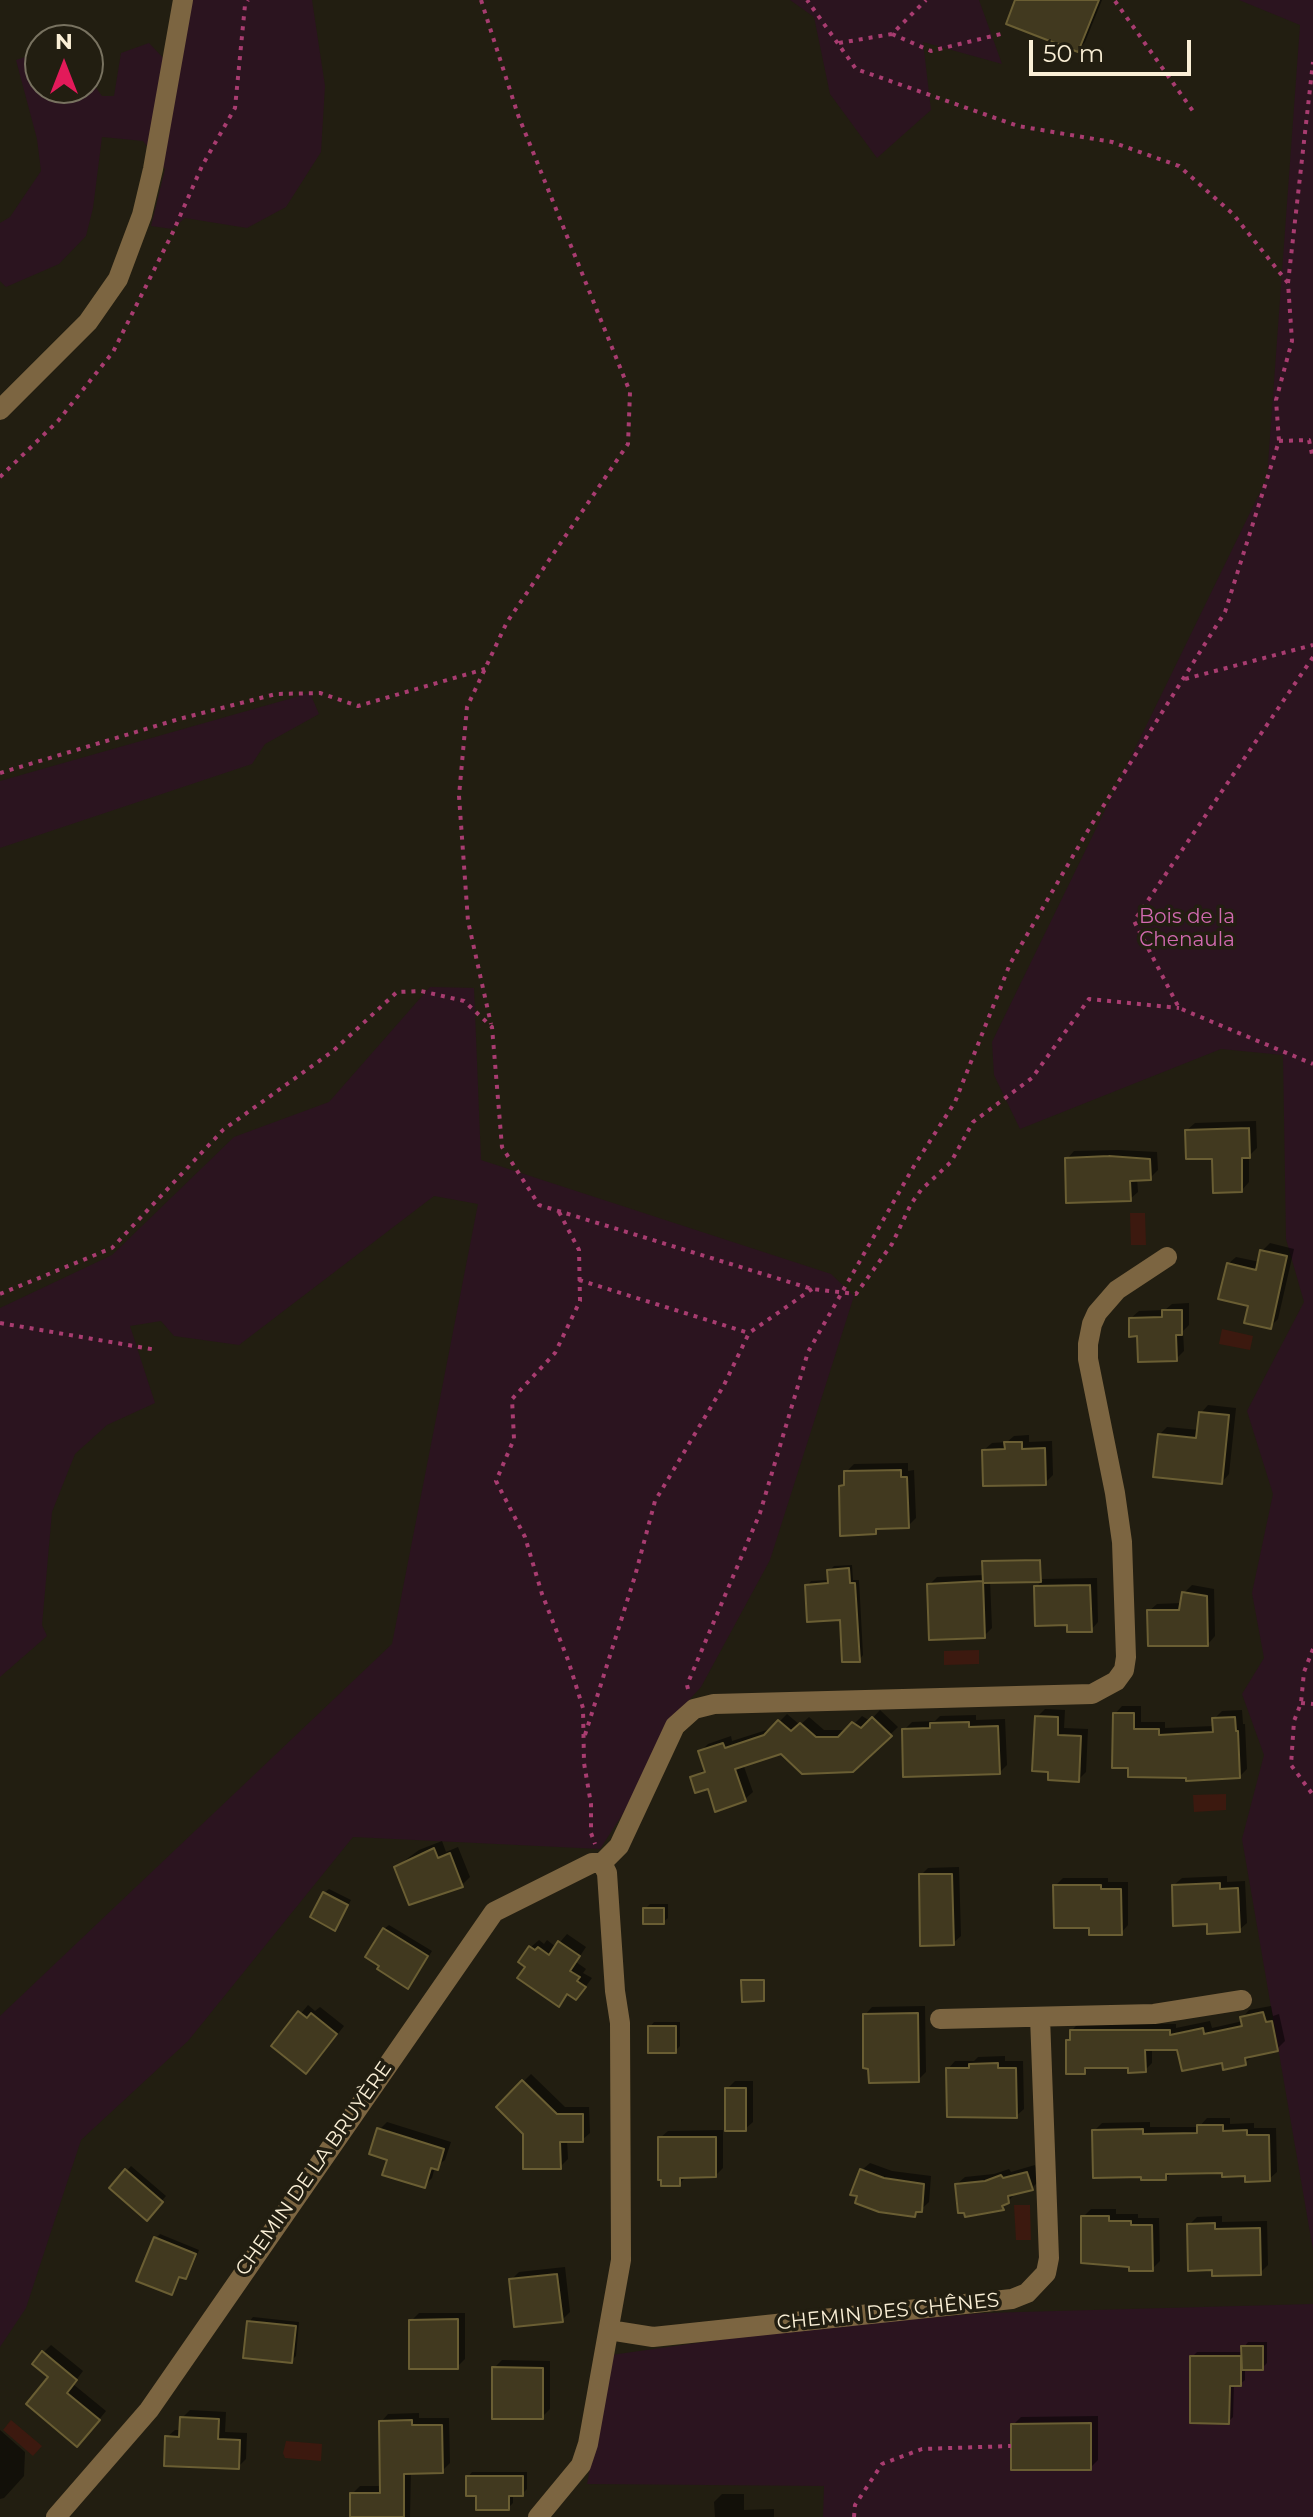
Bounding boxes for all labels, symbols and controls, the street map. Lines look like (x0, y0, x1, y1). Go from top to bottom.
north arrow (24, 24, 104, 104)
scale bar (1033, 24, 1195, 74)
text: N (55, 28, 73, 55)
text: 50 m (1043, 39, 1104, 68)
park label: Bois de la Chenaula (1139, 905, 1235, 952)
street label: CHEMIN DE LA BRUYÈRE (231, 2057, 397, 2281)
street label: CHEMIN DES CHÊNES (776, 2288, 1000, 2336)

